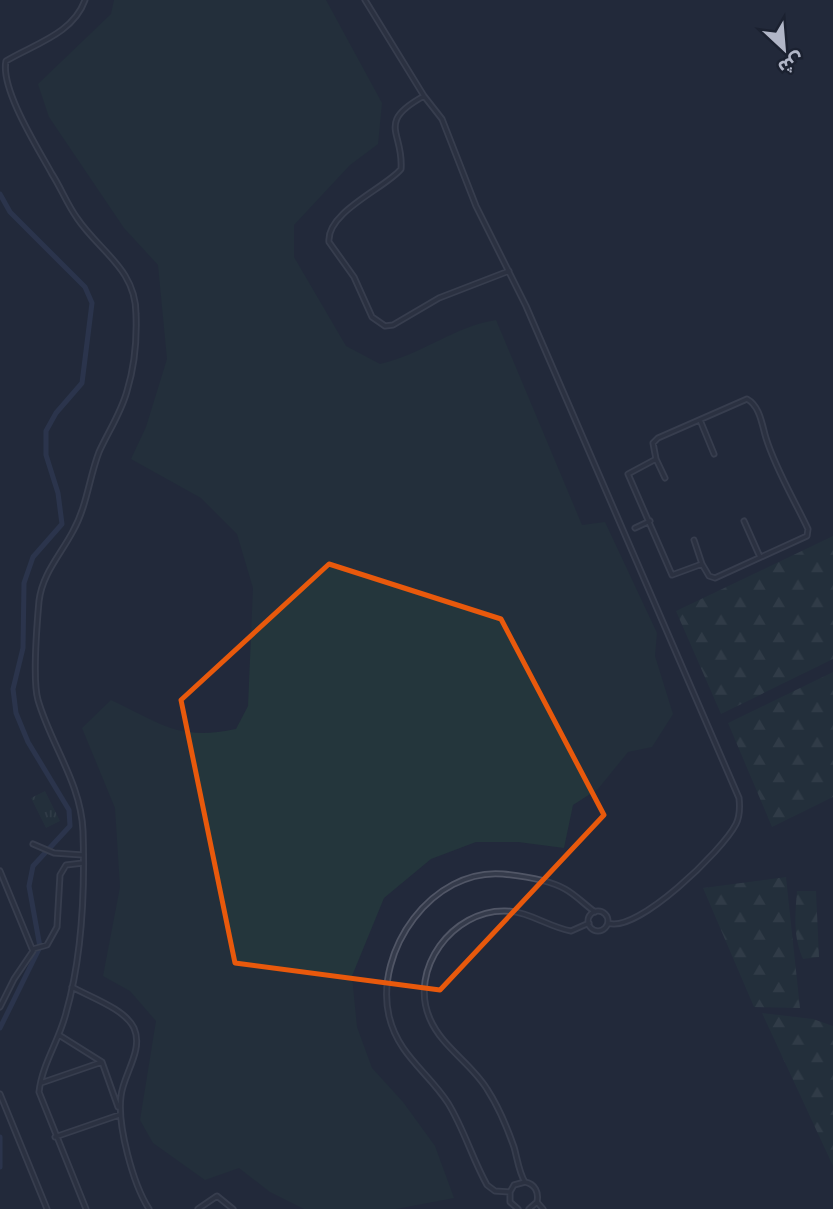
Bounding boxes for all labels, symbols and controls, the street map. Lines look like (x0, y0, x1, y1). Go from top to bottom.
north arrow (749, 14, 819, 84)
text: ش (775, 49, 808, 80)

